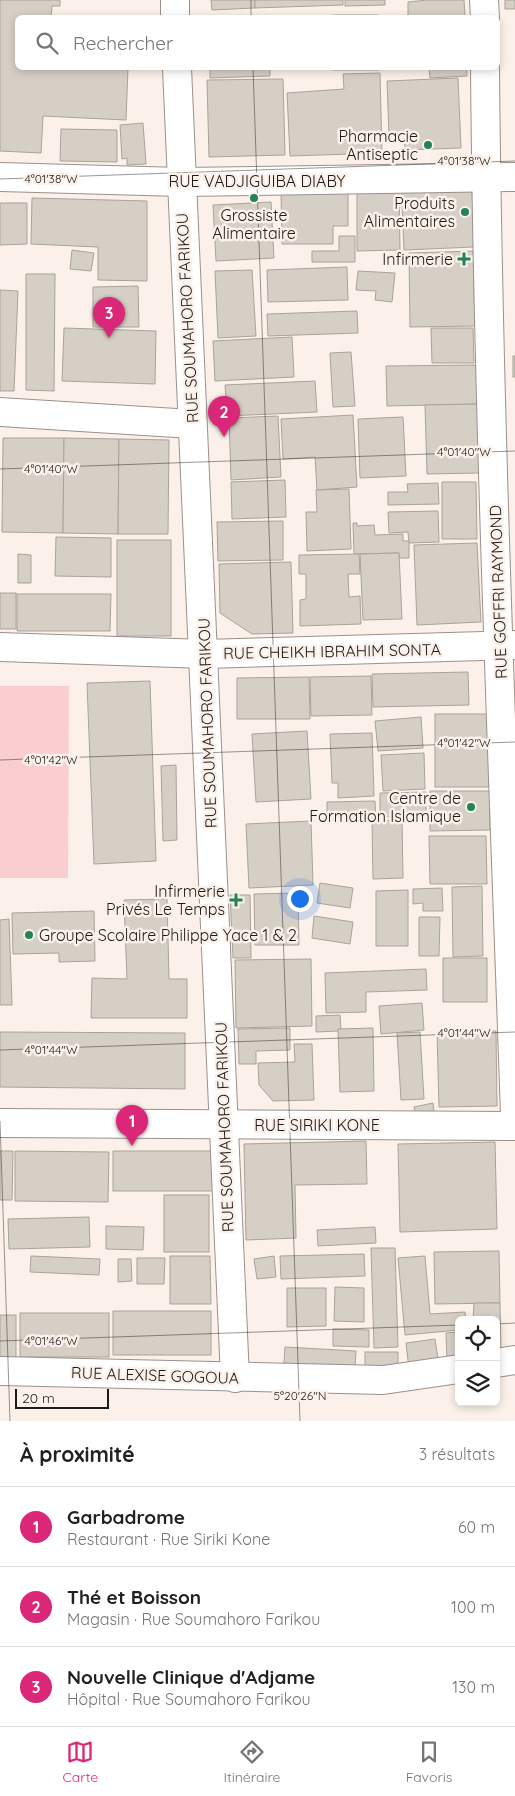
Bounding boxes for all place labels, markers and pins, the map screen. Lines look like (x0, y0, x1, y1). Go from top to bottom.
place label: Pharmacie Antiseptic (338, 126, 418, 164)
marker: Pharmacie Antiseptic (422, 139, 434, 151)
marker: Grossiste Alimentaire (248, 192, 260, 204)
place label: Produits Alimentaires (364, 193, 455, 231)
place label: Grossiste Alimentaire (212, 205, 296, 243)
marker: Produits Alimentaires (459, 206, 471, 218)
place label: Infirmerie (382, 249, 453, 269)
marker: Infirmerie (457, 252, 471, 266)
pin: 3 (93, 297, 125, 338)
pin: 2 (208, 396, 240, 437)
place label: Centre de Formation Islamique (309, 788, 461, 826)
marker: Centre de Formation Islamique (465, 801, 477, 813)
place label: Infirmerie Privés Le Temps (106, 881, 225, 919)
marker: Infirmerie Privés Le Temps (229, 893, 243, 907)
place label: Groupe Scolaire Philippe Yace 1 & 2 (39, 925, 297, 945)
marker: Groupe Scolaire Philippe Yace 1 & 2 (23, 929, 35, 941)
pin: 1 (116, 1105, 148, 1146)

